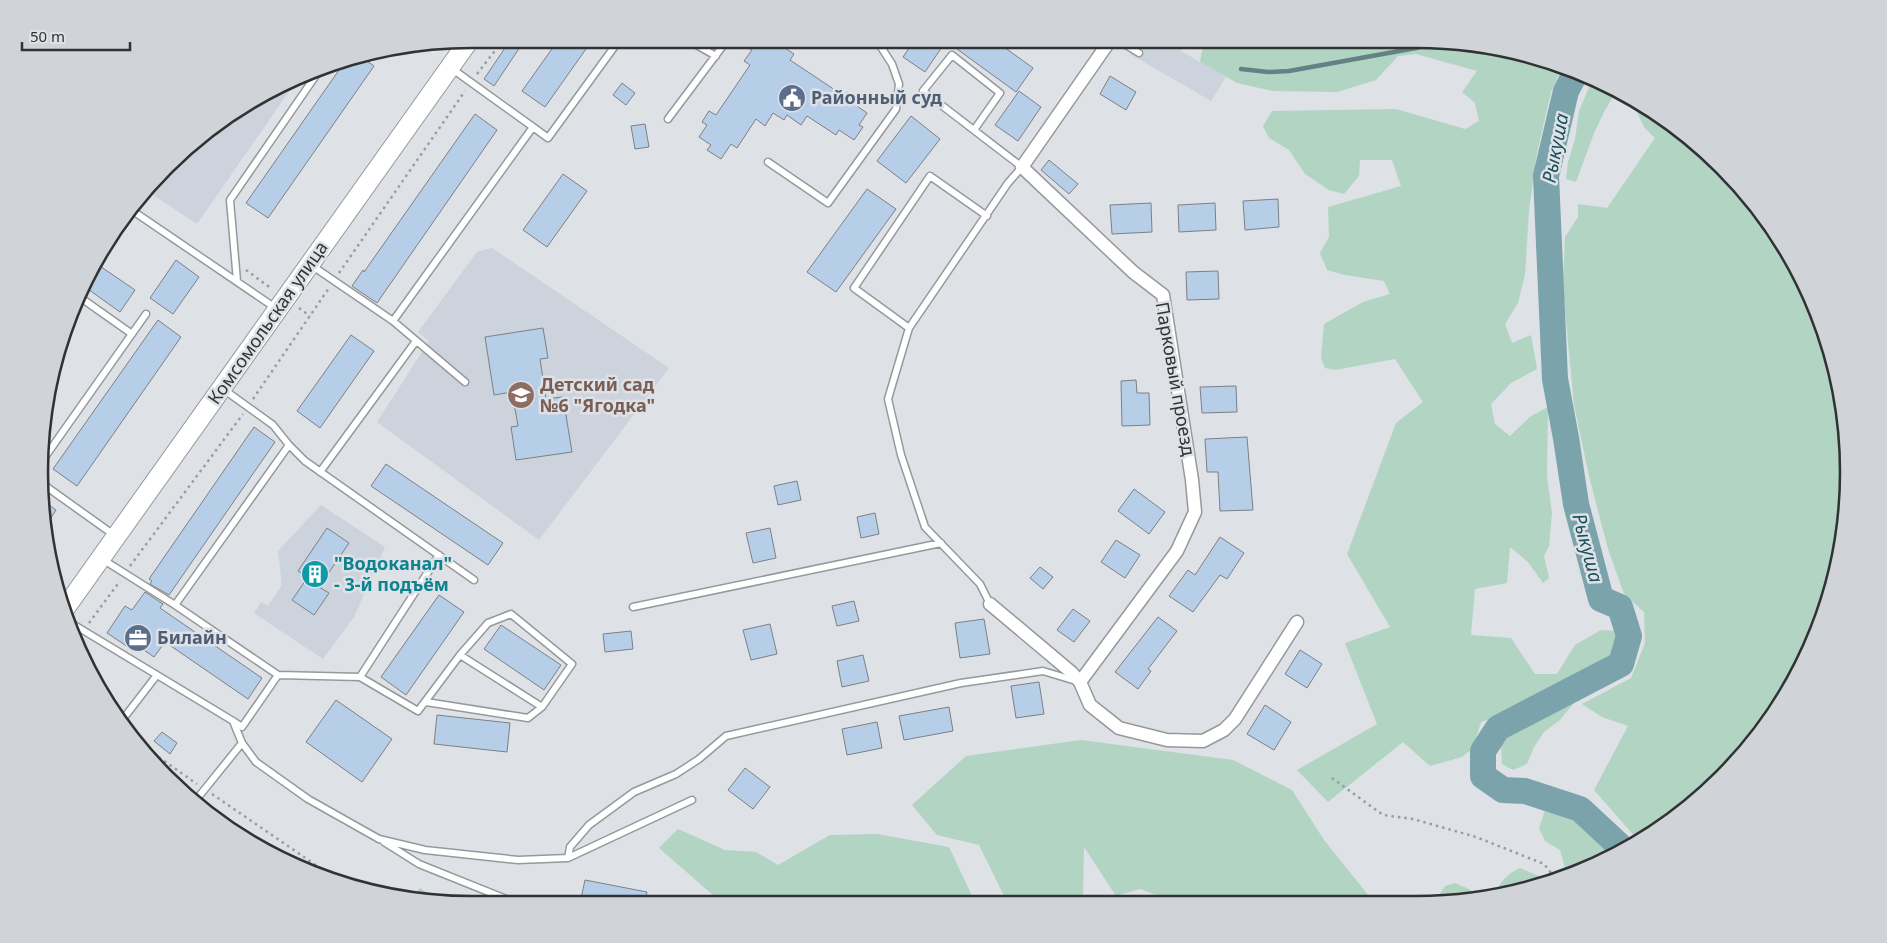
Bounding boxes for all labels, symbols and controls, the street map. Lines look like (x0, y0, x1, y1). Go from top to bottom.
scale bar (22, 20, 130, 52)
text: 50 m (30, 26, 65, 46)
public building icon: Районный суд (777, 83, 807, 113)
place label: Районный суд (811, 85, 942, 109)
water label: Рыкуша (1536, 111, 1575, 185)
street label: Комсомольская улица (202, 236, 333, 409)
street label: Парковый проезд (1151, 300, 1201, 458)
place label: Детский сад №6 "Ягодка" (540, 372, 655, 417)
school or university icon: Детский сад №6 "Ягодка" (506, 380, 536, 410)
water label: Рыкуша (1566, 511, 1610, 586)
place label: "Водоканал" - 3-й подъём (334, 551, 452, 596)
building icon: "Водоканал" - 3-й подъём (300, 559, 330, 589)
office icon: Билайн (123, 623, 153, 653)
place label: Билайн (157, 625, 227, 649)

